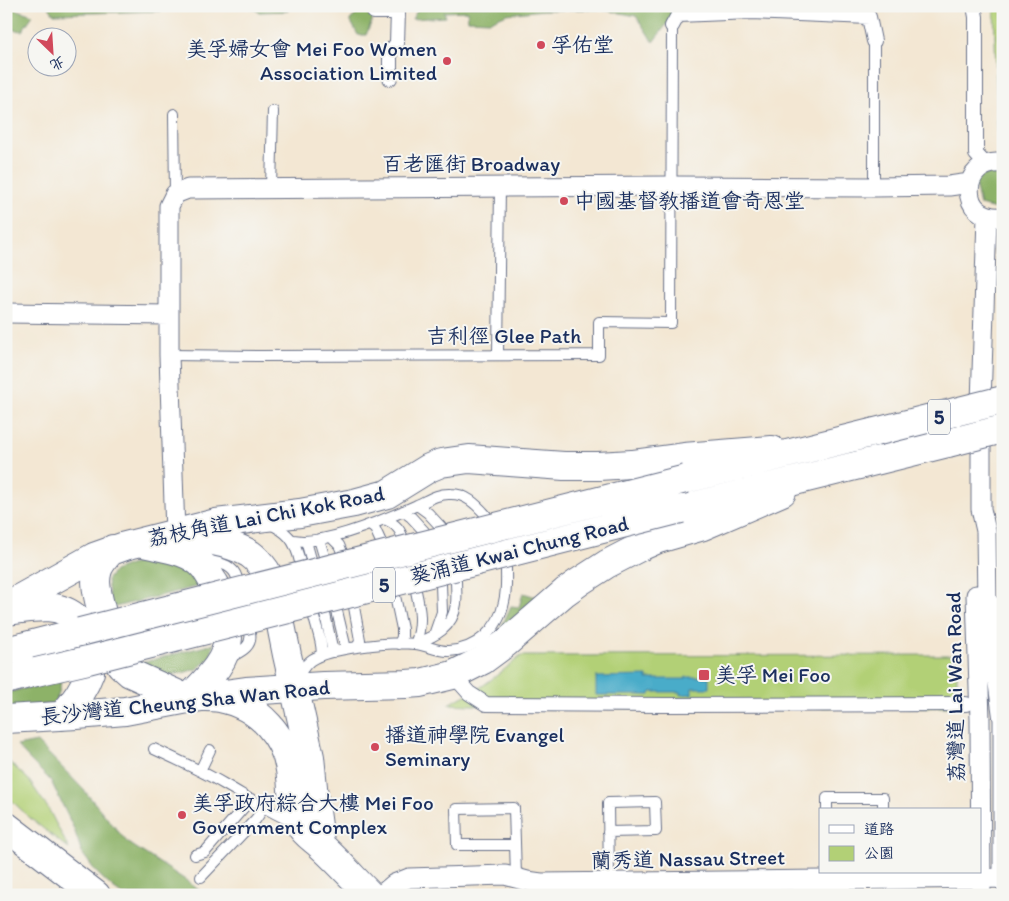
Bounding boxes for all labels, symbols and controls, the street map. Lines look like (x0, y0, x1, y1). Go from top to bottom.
north arrow (28, 28, 78, 78)
place label: 孚佑堂 (551, 32, 614, 57)
place label: 美孚婦女會 Mei Foo Women Association Limited (186, 36, 437, 85)
marker: 孚佑堂 (535, 39, 547, 51)
text: 北 (47, 53, 67, 74)
marker: 美孚婦女會 Mei Foo Women Association Limited (441, 55, 453, 67)
street label: 百老匯街 Broadway (382, 151, 560, 176)
place label: 中國基督教播道會奇恩堂 (574, 188, 805, 213)
marker: 中國基督教播道會奇恩堂 (558, 195, 570, 207)
street label: 吉利徑 Glee Path (427, 323, 581, 348)
road number: 5 (928, 400, 950, 434)
street label: 荔枝角道 Lai Chi Kok Road (145, 480, 387, 551)
street label: 葵涌道 Kwai Chung Road (407, 510, 631, 589)
road number: 5 (373, 568, 395, 602)
street label: 荔灣道 Lai Wan Road (940, 592, 969, 782)
place label: 美孚 Mei Foo (715, 662, 831, 687)
marker: 美孚 Mei Foo (697, 668, 711, 682)
street label: 長沙灣道 Cheung Sha Wan Road (39, 674, 332, 729)
place label: 播道神學院 Evangel Seminary (385, 722, 565, 771)
marker: 播道神學院 Evangel Seminary (369, 741, 381, 753)
place label: 美孚政府綜合大樓 Mei Foo Government Complex (192, 790, 434, 839)
legend (819, 808, 982, 874)
marker: 美孚政府綜合大樓 Mei Foo Government Complex (176, 809, 188, 821)
text: 道路 (864, 820, 894, 838)
street label: 蘭秀道 Nassau Street (591, 844, 785, 873)
text: 公園 (864, 844, 894, 862)

